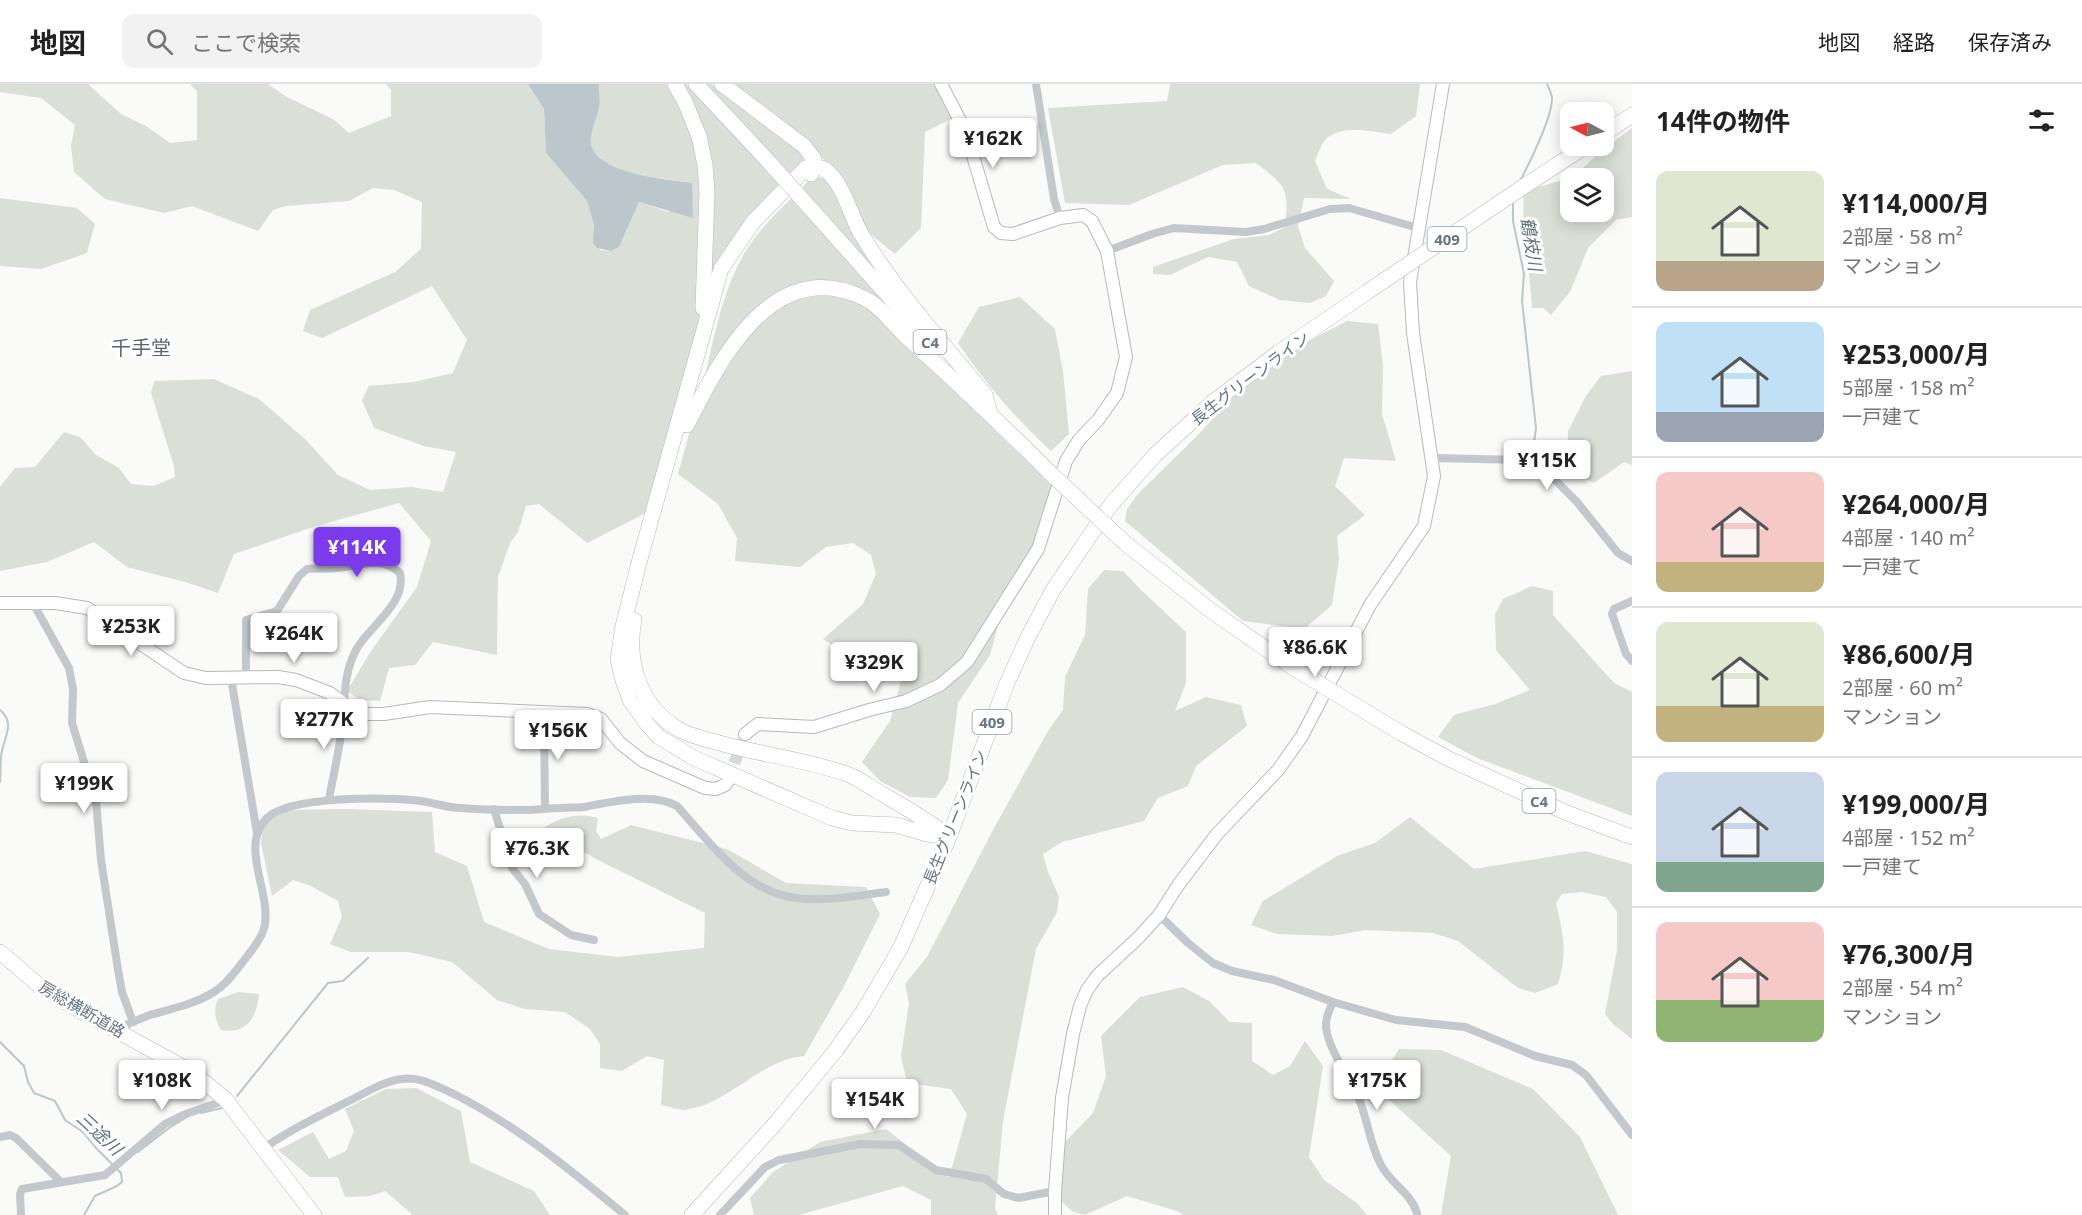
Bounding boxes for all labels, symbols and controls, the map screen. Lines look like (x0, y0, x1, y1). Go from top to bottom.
search box (122, 14, 542, 68)
text: 地図 (30, 23, 86, 61)
icon: search (143, 25, 176, 58)
text: ここで検索 (191, 27, 301, 57)
text: 地図 (1818, 28, 1860, 56)
text: 経路 (1893, 28, 1935, 56)
text: 保存済み (1968, 28, 2052, 56)
north arrow (1560, 102, 1614, 156)
map controls (1560, 102, 1614, 222)
text: 14件の物件 (1656, 103, 1790, 139)
icon: filters (2025, 104, 2058, 137)
pin: ¥162K (951, 118, 1035, 169)
text: ¥162K (963, 124, 1023, 151)
button: layers (1560, 168, 1614, 222)
text: ¥114,000/月 (1842, 185, 1990, 221)
icon: home (1704, 195, 1776, 267)
water label: 鶴枝川 (1516, 215, 1548, 275)
text: 2部屋 · 58 m² (1842, 223, 1963, 250)
road number: 409 (1428, 227, 1466, 251)
text: マンション (1842, 252, 1942, 279)
street label: 長生グリーンライン (1186, 326, 1314, 430)
road number: C4 (914, 330, 946, 354)
district label: 千手堂 (111, 334, 171, 361)
text: ¥253,000/月 (1842, 336, 1990, 372)
icon: home (1704, 346, 1776, 418)
text: 5部屋 · 158 m² (1842, 374, 1974, 401)
text: 一戸建て (1842, 403, 1922, 430)
pin: ¥115K (1505, 440, 1589, 491)
text: ¥115K (1517, 446, 1577, 473)
text: ¥264,000/月 (1842, 486, 1990, 522)
icon: home (1704, 496, 1776, 568)
text: 4部屋 · 140 m² (1842, 524, 1974, 551)
pin: ¥114K (315, 527, 399, 578)
text: ¥114K (327, 533, 387, 560)
text: 一戸建て (1842, 553, 1922, 580)
pin: ¥253K (89, 606, 173, 657)
text: ¥253K (101, 612, 161, 639)
pin: ¥264K (252, 613, 336, 664)
text: ¥264K (264, 619, 324, 646)
pin: ¥86.6K (1266, 627, 1364, 678)
text: ¥86.6K (1283, 633, 1347, 660)
text: ¥86,600/月 (1842, 636, 1975, 672)
pin: ¥329K (832, 642, 916, 693)
icon: home (1704, 646, 1776, 718)
text: ¥329K (844, 648, 904, 675)
text: 2部屋 · 60 m² (1842, 674, 1963, 701)
pin: ¥277K (282, 699, 366, 750)
text: マンション (1842, 703, 1942, 730)
text: ¥277K (294, 705, 354, 732)
pin: ¥156K (516, 710, 600, 761)
road number: 409 (972, 710, 1012, 734)
text: ¥156K (528, 716, 588, 743)
street label: 長生グリーンライン (918, 746, 992, 888)
pin: ¥199K (42, 763, 126, 814)
text: ¥199K (54, 769, 114, 796)
text: ¥199,000/月 (1842, 786, 1990, 822)
road number: C4 (1522, 789, 1556, 813)
icon: home (1704, 796, 1776, 868)
text: 4部屋 · 152 m² (1842, 824, 1974, 851)
pin: ¥76.3K (488, 828, 586, 879)
text: ¥76.3K (505, 834, 569, 861)
text: 一戸建て (1842, 853, 1922, 880)
text: ¥76,300/月 (1842, 936, 1975, 972)
icon: home (1704, 946, 1776, 1018)
text: 2部屋 · 54 m² (1842, 974, 1963, 1001)
street label: 房総横断道路 (35, 975, 129, 1043)
text: マンション (1842, 1003, 1942, 1030)
pin: ¥108K (120, 1060, 204, 1111)
pin: ¥175K (1335, 1060, 1419, 1111)
text: ¥108K (132, 1066, 192, 1093)
text: ¥175K (1347, 1066, 1407, 1093)
pin: ¥154K (833, 1079, 917, 1130)
text: ¥154K (845, 1085, 905, 1112)
water label: 三途川 (72, 1106, 129, 1162)

